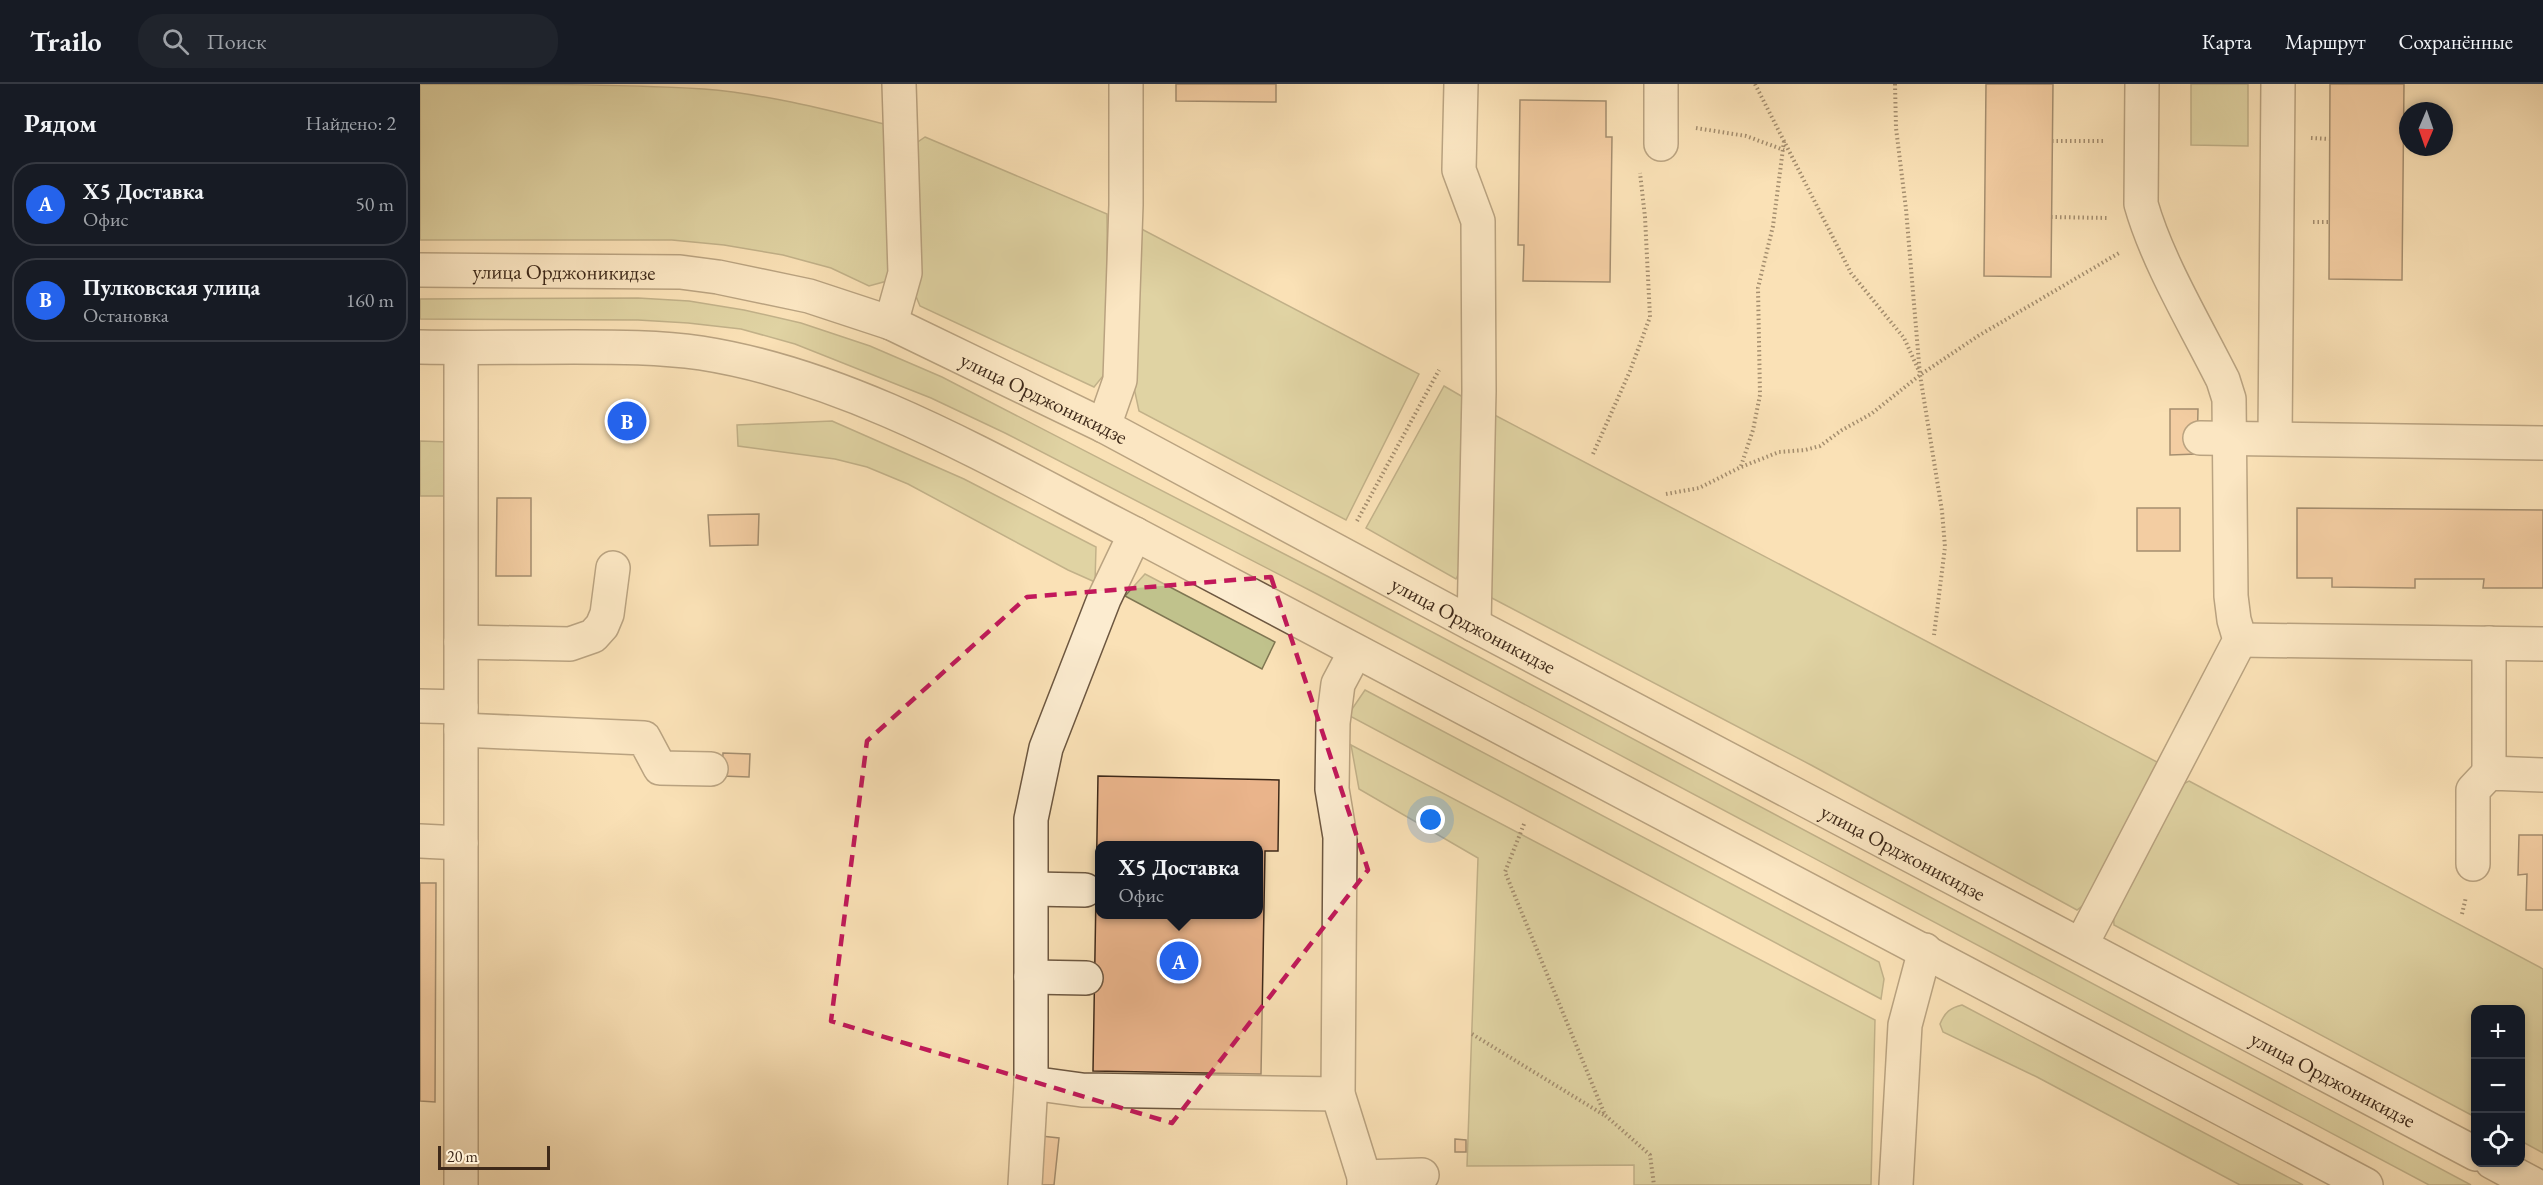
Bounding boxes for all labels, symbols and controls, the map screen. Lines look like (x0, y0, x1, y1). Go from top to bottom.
search box (138, 14, 558, 68)
text: Trailo (30, 23, 102, 59)
icon: search (159, 25, 192, 58)
text: Поиск (207, 27, 266, 56)
text: Карта (2202, 28, 2252, 55)
text: Маршрут (2285, 28, 2366, 55)
text: Сохранённые (2399, 28, 2513, 55)
north arrow (2399, 102, 2453, 156)
text: Рядом (24, 106, 97, 140)
text: Найдено: 2 (305, 110, 396, 136)
text: X5 Доставка (83, 177, 204, 206)
text: A (38, 191, 53, 217)
text: 50 m (355, 191, 394, 217)
text: Офис (83, 206, 129, 232)
street label: улица Орджоникидзе (472, 257, 656, 285)
text: Пулковская улица (83, 273, 260, 302)
text: B (39, 287, 52, 313)
text: 160 m (346, 287, 394, 313)
text: Остановка (83, 302, 169, 328)
street label: улица Орджоникидзе (956, 345, 1133, 450)
pin: B (608, 398, 646, 444)
street label: улица Орджоникидзе (1387, 570, 1561, 679)
street label: улица Орджоникидзе (1816, 797, 1991, 906)
your location (1416, 805, 1445, 834)
popup (1095, 841, 1263, 919)
text: X5 Доставка (1119, 853, 1239, 882)
text: Офис (1119, 882, 1164, 908)
pin: A (1160, 938, 1198, 984)
map controls (2471, 1005, 2525, 1167)
button: + (2471, 1005, 2525, 1059)
street label: улица Орджоникидзе (2246, 1024, 2420, 1133)
button: − (2471, 1059, 2525, 1113)
button: locate (2471, 1113, 2525, 1167)
scale bar (438, 1143, 550, 1170)
text: 20 m (447, 1146, 478, 1167)

